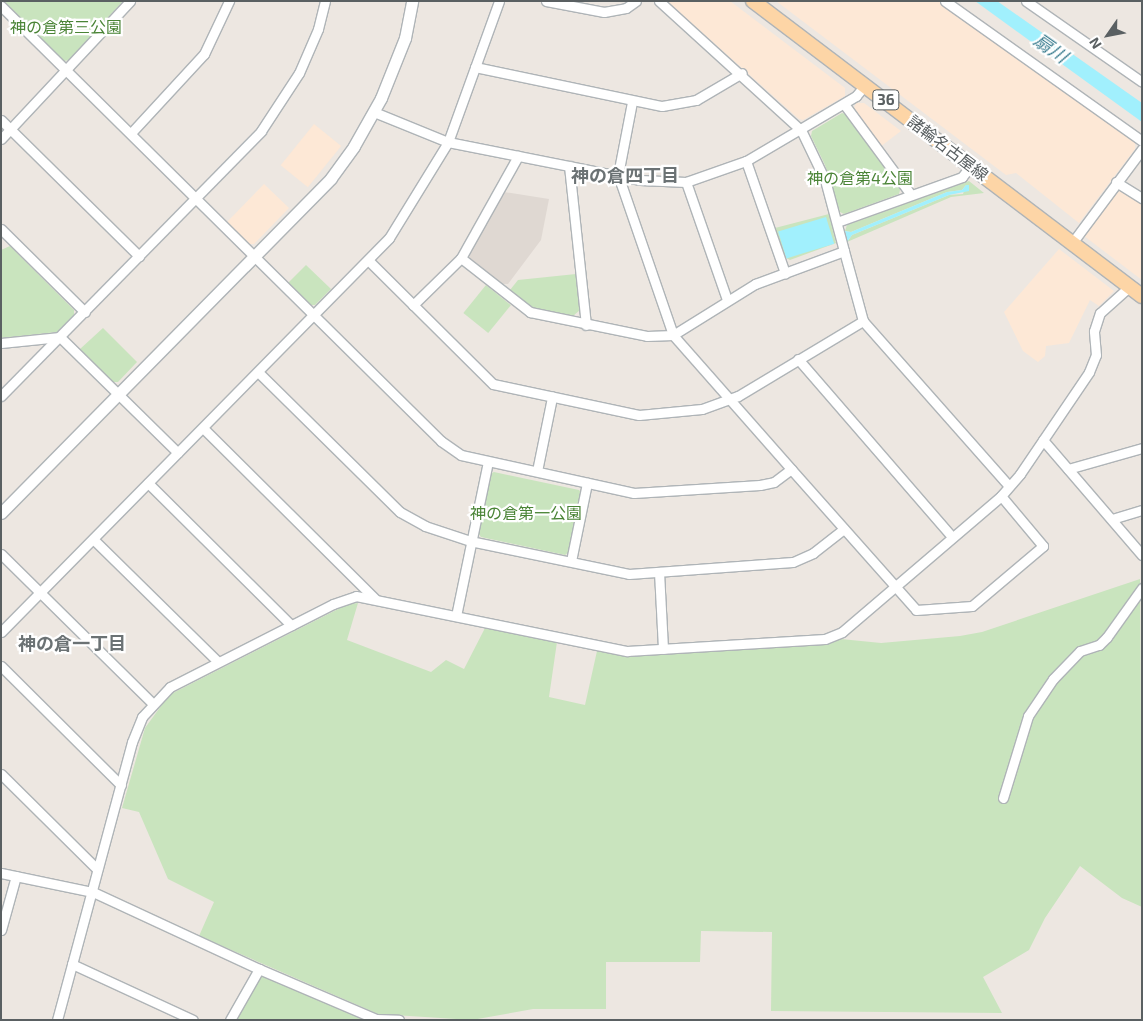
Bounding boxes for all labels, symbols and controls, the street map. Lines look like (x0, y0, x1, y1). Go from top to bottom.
north arrow (1083, 10, 1133, 60)
park label: 神の倉第三公園 (10, 17, 122, 37)
water label: 扇川 (1030, 29, 1072, 67)
text: N (1085, 35, 1105, 52)
road number: 36 (872, 88, 900, 112)
street label: 諸輪名古屋線 (904, 111, 992, 185)
district label: 神の倉四丁目 (571, 164, 679, 186)
park label: 神の倉第4公園 (807, 168, 913, 188)
park label: 神の倉第一公園 (470, 503, 582, 523)
district label: 神の倉一丁目 (18, 632, 126, 654)

